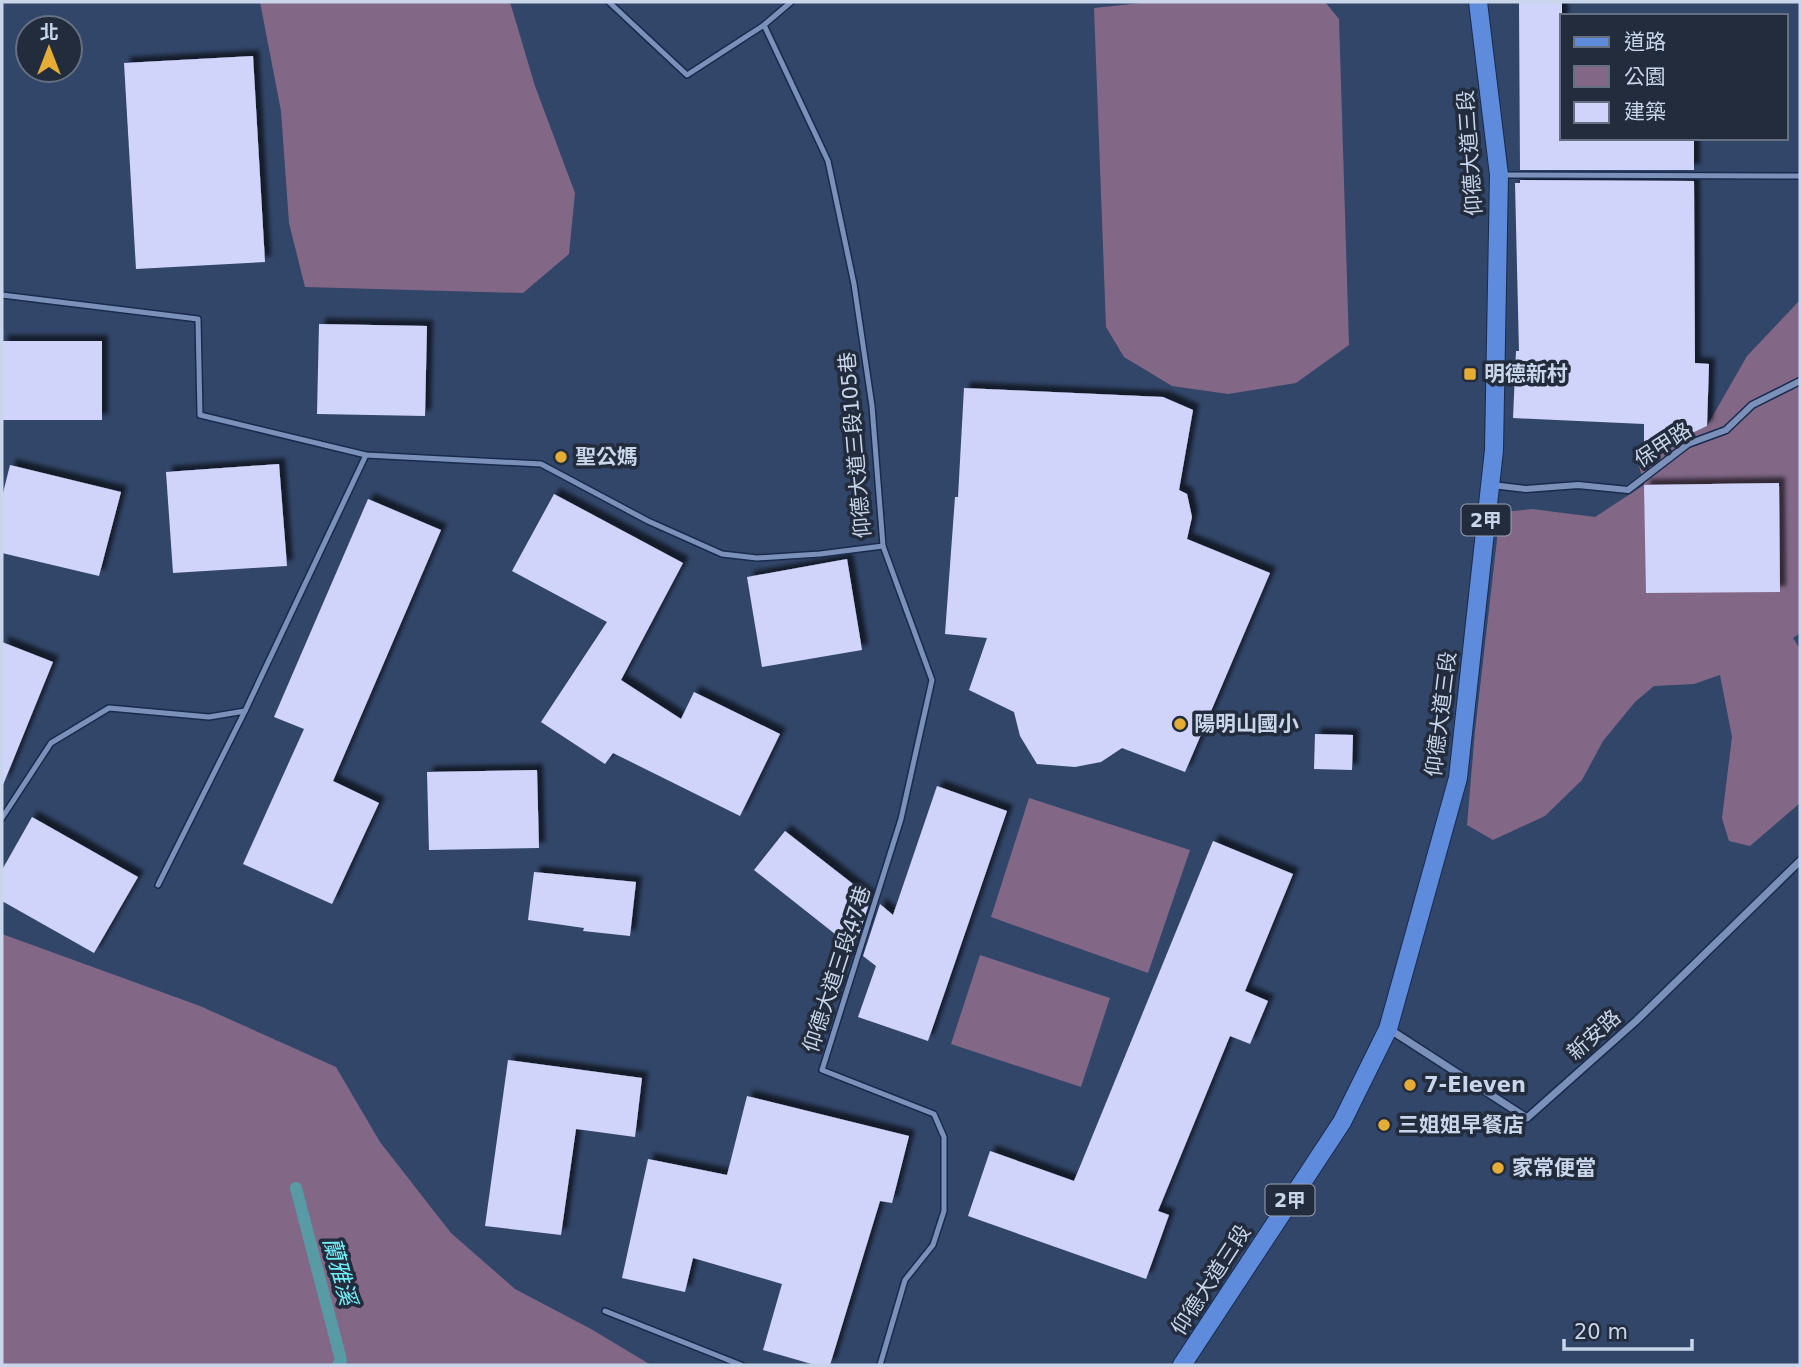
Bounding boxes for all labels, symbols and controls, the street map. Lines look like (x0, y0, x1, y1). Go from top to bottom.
north arrow (14, 14, 84, 84)
legend (1560, 14, 1788, 140)
text: 北 (39, 21, 59, 43)
text: 道路 (1624, 30, 1666, 54)
text: 公園 (1624, 65, 1666, 89)
street label: 仰德大道三段 (1454, 89, 1486, 217)
text: 建築 (1624, 100, 1666, 124)
street label: 仰德大道三段105巷 (835, 351, 875, 539)
place label: 明德新村 (1484, 362, 1568, 386)
marker: 明德新村 (1462, 366, 1478, 382)
street label: 保甲路 (1630, 418, 1696, 472)
place label: 聖公媽 (575, 445, 638, 469)
marker: 聖公媽 (553, 449, 569, 465)
road number: 2甲 (1462, 505, 1510, 536)
street label: 仰德大道三段 (1421, 650, 1461, 778)
place label: 陽明山國小 (1194, 712, 1299, 736)
marker: 陽明山國小 (1172, 716, 1188, 732)
street label: 仰德大道三段47巷 (799, 883, 875, 1055)
street label: 新安路 (1563, 1005, 1625, 1065)
place label: 7-Eleven (1424, 1073, 1526, 1097)
marker: 7-Eleven (1402, 1077, 1418, 1093)
place label: 三姐姐早餐店 (1398, 1113, 1524, 1137)
marker: 三姐姐早餐店 (1376, 1117, 1392, 1133)
place label: 家常便當 (1512, 1156, 1596, 1180)
marker: 家常便當 (1490, 1160, 1506, 1176)
road number: 2甲 (1266, 1184, 1314, 1216)
street label: 仰德大道三段 (1167, 1221, 1255, 1339)
water label: 蘭雅溪 (319, 1234, 362, 1311)
scale bar (1564, 1308, 1692, 1352)
text: 20 m (1574, 1320, 1628, 1344)

